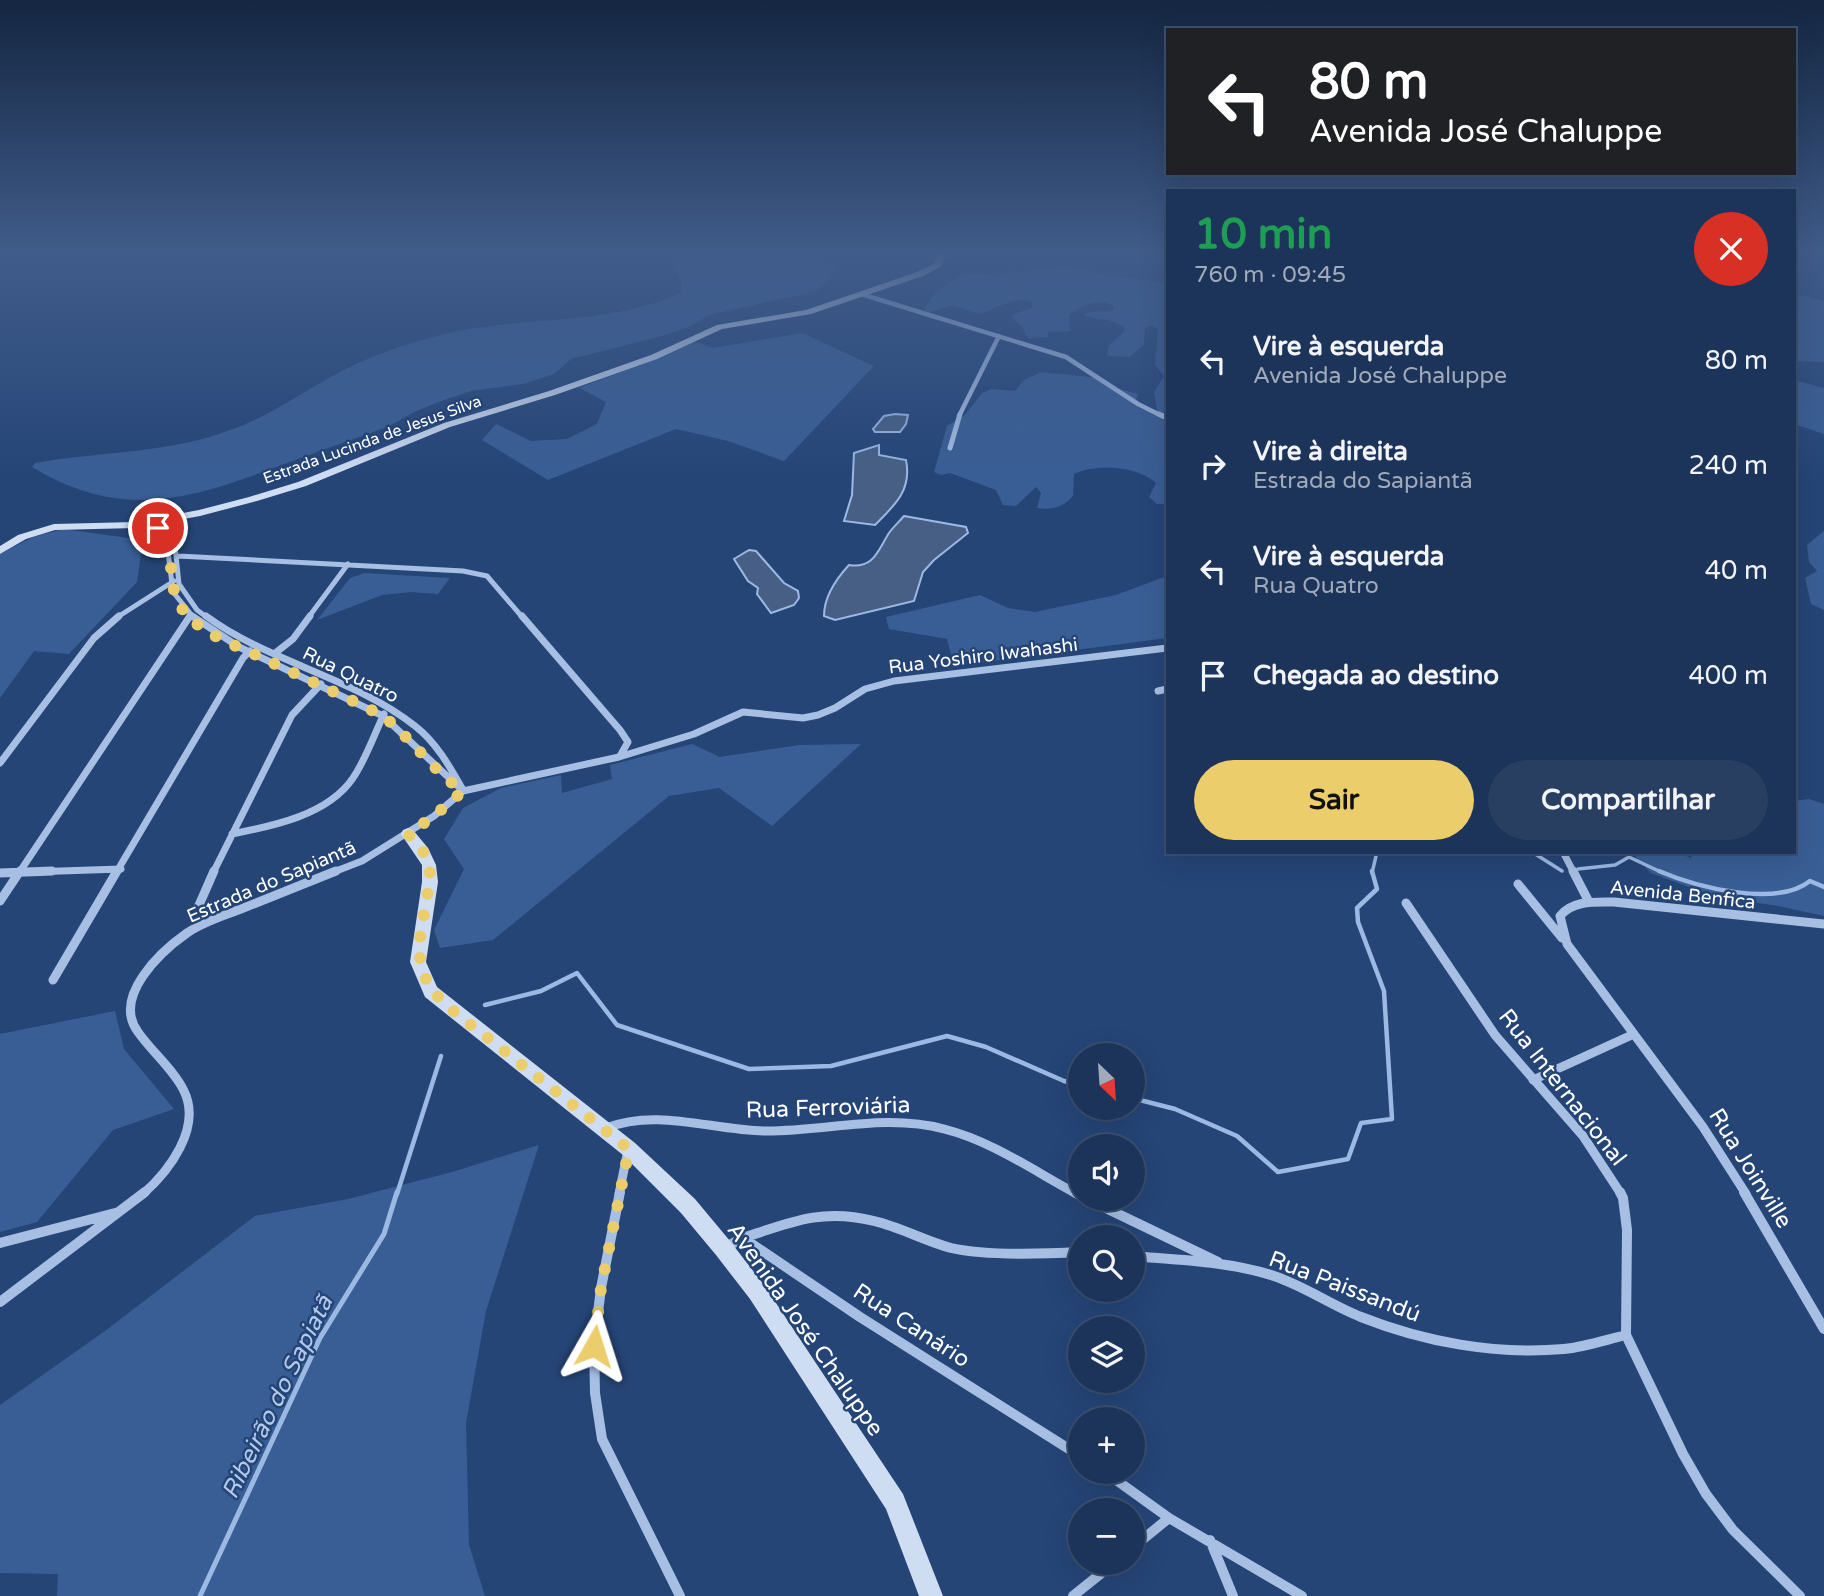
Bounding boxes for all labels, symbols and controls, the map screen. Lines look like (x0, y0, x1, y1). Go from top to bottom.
text: 80 m (1309, 53, 1428, 112)
icon: left (1194, 56, 1285, 147)
text: Avenida José Chaluppe (1309, 113, 1662, 151)
text: 10 min (1194, 209, 1332, 260)
button: close (1694, 212, 1768, 286)
text: 760 m · 09:45 (1194, 261, 1346, 289)
text: Vire à esquerda (1253, 331, 1444, 362)
icon: left (1194, 342, 1232, 380)
text: 80 m (1705, 345, 1768, 376)
text: Avenida José Chaluppe (1253, 362, 1507, 390)
street label: Estrada Lucinda de Jesus Silva (260, 391, 484, 489)
text: Vire à direita (1253, 436, 1408, 467)
icon: right (1194, 447, 1232, 485)
text: 240 m (1688, 450, 1768, 481)
text: Estrada do Sapiantã (1253, 467, 1473, 495)
pin (128, 498, 188, 558)
icon: arrive (139, 509, 177, 547)
text: Vire à esquerda (1253, 541, 1444, 572)
icon: left (1194, 552, 1232, 590)
text: 40 m (1705, 555, 1768, 586)
text: Rua Quatro (1253, 572, 1379, 600)
street label: Rua Yoshiro Iwahashi (887, 633, 1079, 679)
street label: Rua Quatro (299, 642, 402, 708)
icon: arrive (1194, 657, 1232, 695)
text: Chegada ao destino (1253, 660, 1499, 691)
text: 400 m (1688, 660, 1768, 691)
button: Sair (1194, 760, 1474, 840)
button: Compartilhar (1488, 760, 1768, 840)
street label: Estrada do Sapiantã (184, 836, 359, 927)
street label: Avenida Benfica (1609, 876, 1757, 914)
street label: Rua Internacional (1492, 1004, 1632, 1172)
north arrow (1068, 1043, 1144, 1120)
map controls (1068, 1043, 1145, 1575)
street label: Rua Ferroviária (745, 1091, 911, 1125)
street label: Rua Joinville (1702, 1103, 1798, 1234)
button: sound (1068, 1134, 1145, 1211)
street label: Avenida José Chaluppe (721, 1218, 889, 1442)
button: search (1068, 1225, 1145, 1302)
street label: Rua Paissandú (1265, 1245, 1425, 1329)
street label: Rua Canário (848, 1278, 975, 1374)
water label: Ribeirão do Sapiatã (216, 1290, 340, 1504)
position arrow (557, 1309, 631, 1383)
button: layers (1068, 1316, 1145, 1393)
button: + (1068, 1407, 1145, 1484)
button: − (1068, 1498, 1145, 1575)

